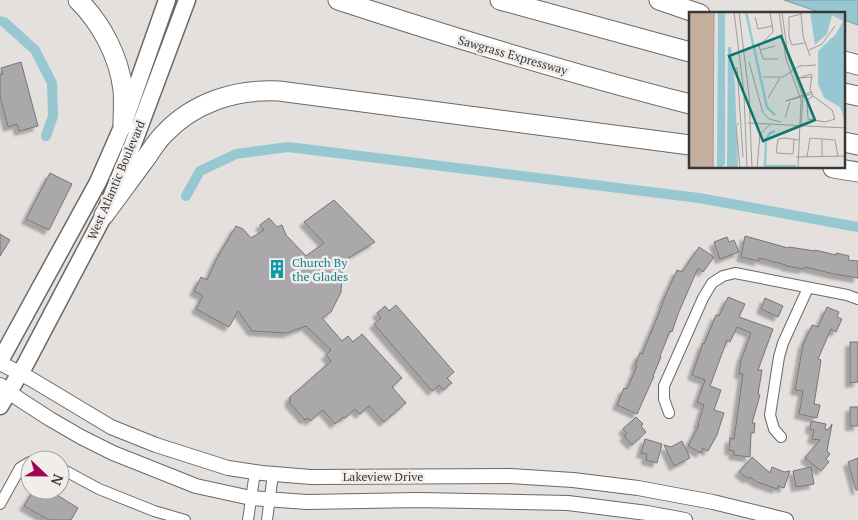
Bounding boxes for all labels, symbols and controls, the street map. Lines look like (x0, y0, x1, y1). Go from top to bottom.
inset map (689, 12, 846, 169)
street label: Sawgrass Expressway (456, 32, 570, 78)
street label: West Atlantic Boulevard (84, 118, 148, 242)
place label: Church By the Glades (292, 255, 348, 284)
building icon: Church By the Glades (266, 258, 288, 280)
north arrow (20, 450, 70, 500)
street label: Lakeview Drive (343, 469, 423, 484)
text: N (47, 472, 68, 489)

